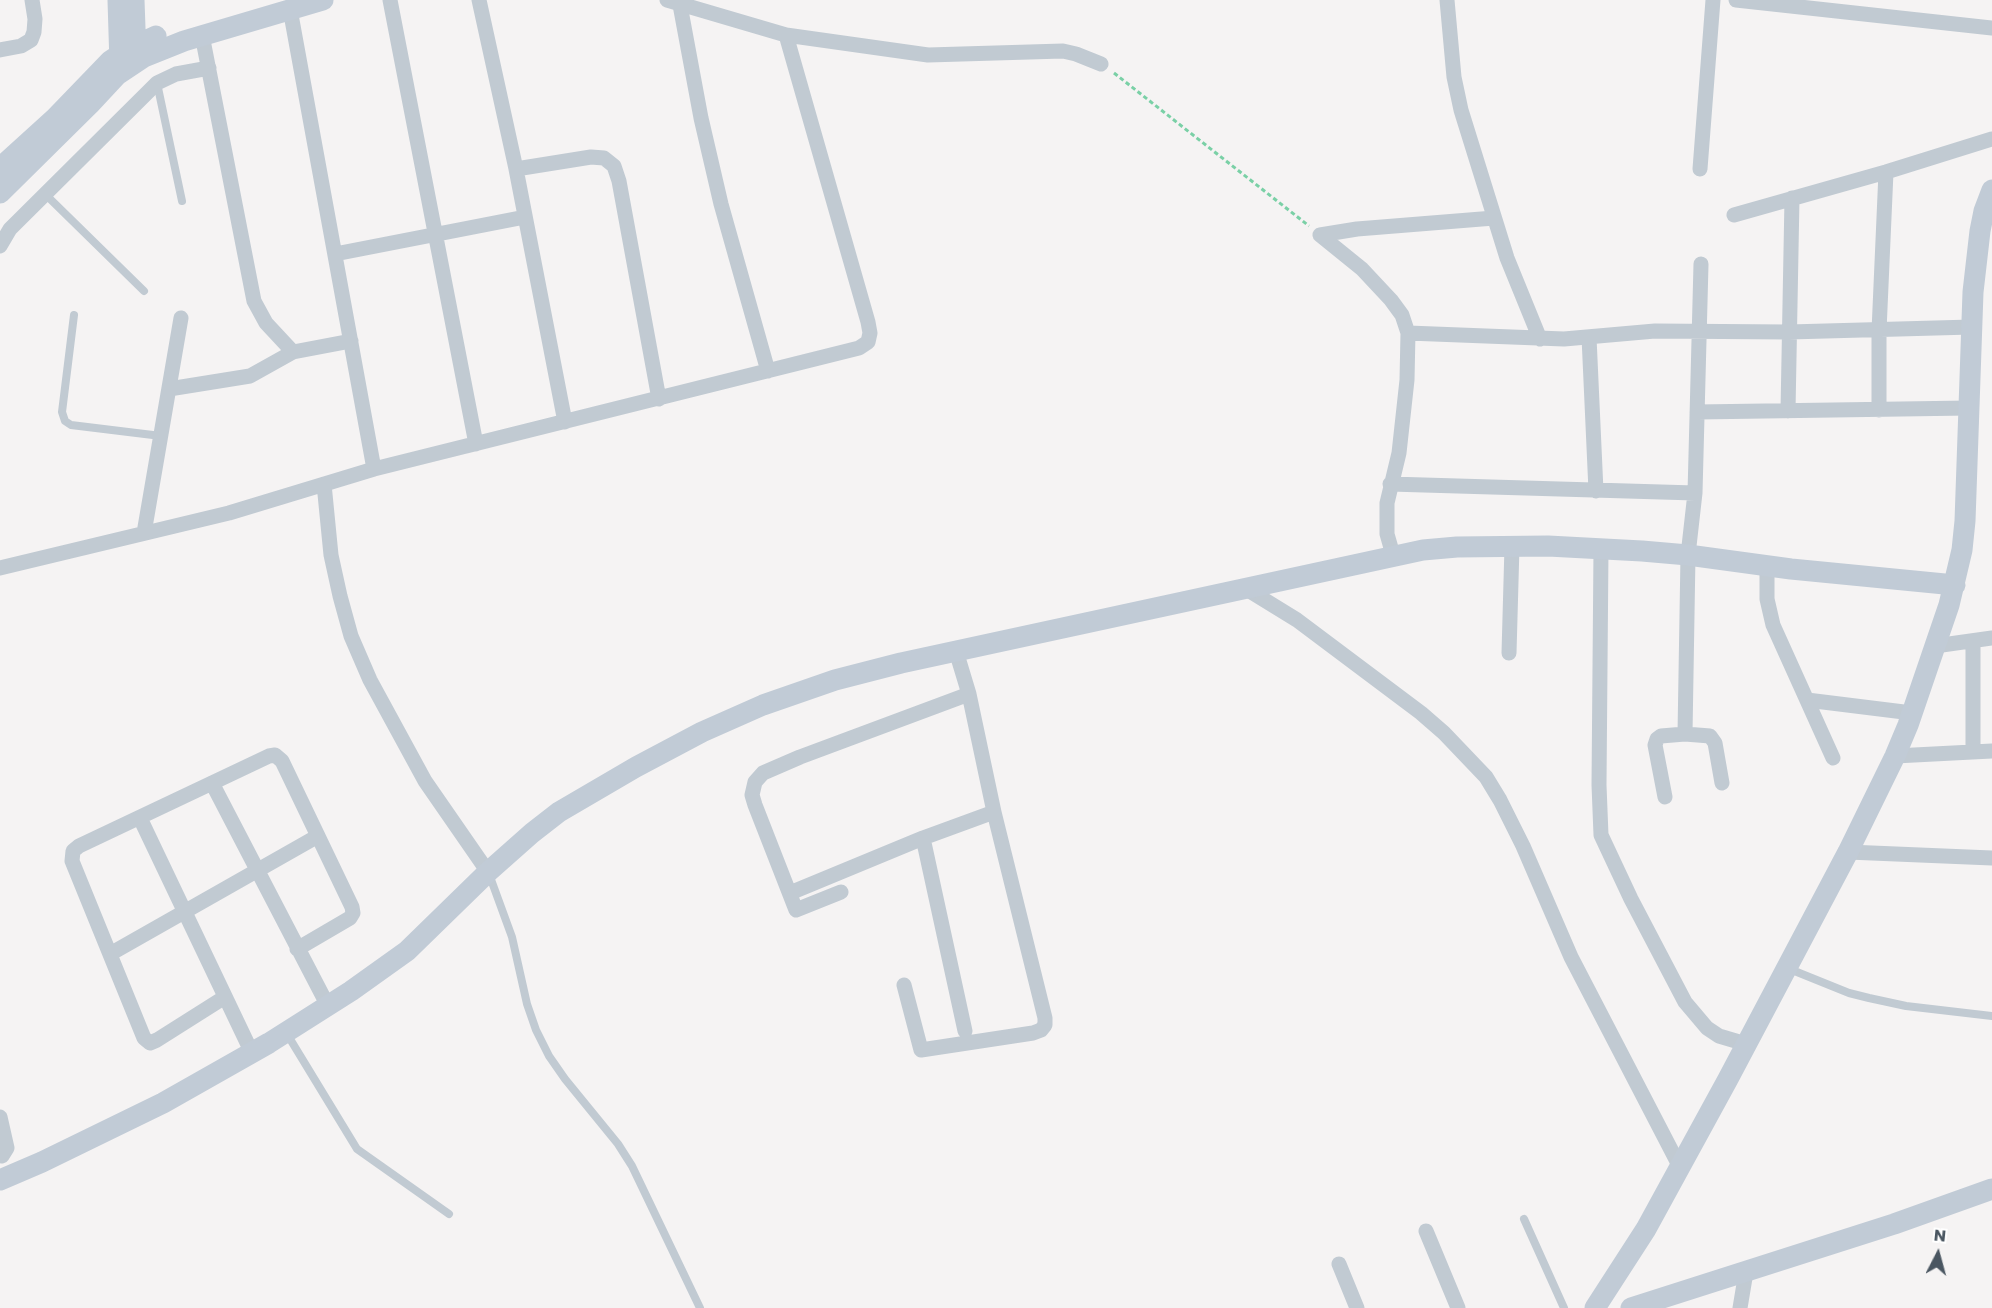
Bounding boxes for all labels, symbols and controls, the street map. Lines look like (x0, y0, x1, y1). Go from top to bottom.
north arrow (1908, 1224, 1968, 1284)
text: N (1933, 1224, 1947, 1248)

